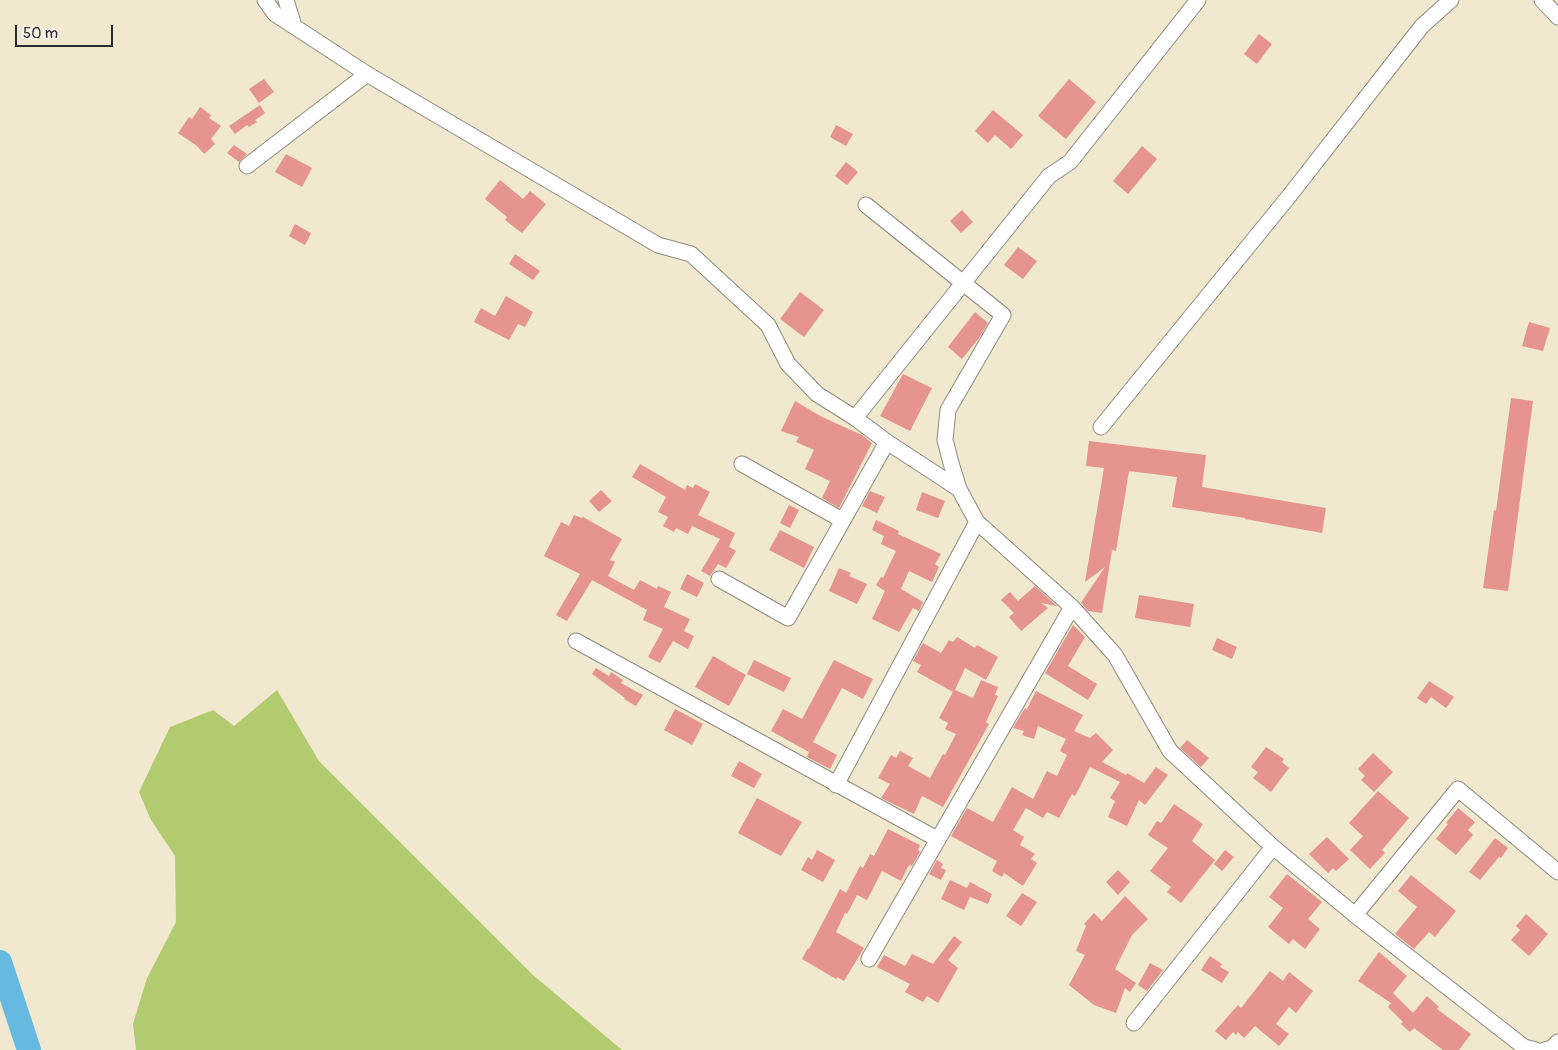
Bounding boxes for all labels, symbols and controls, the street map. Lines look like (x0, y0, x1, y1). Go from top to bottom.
scale bar (18, 15, 115, 47)
text: 50 m (23, 24, 58, 43)

